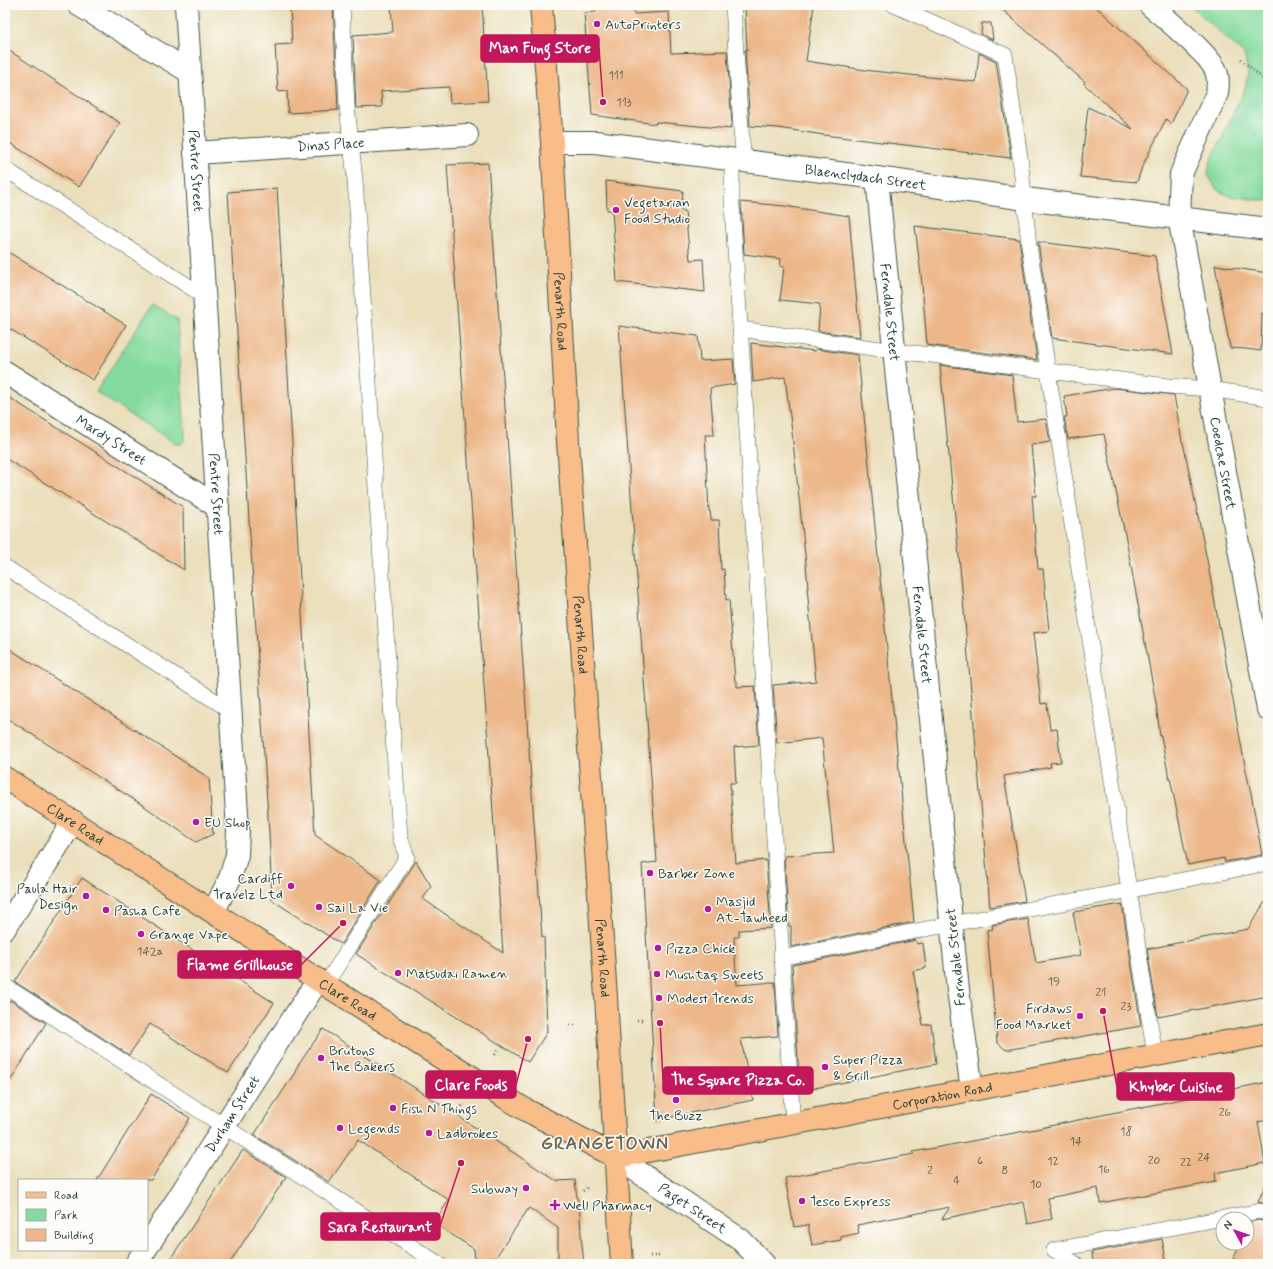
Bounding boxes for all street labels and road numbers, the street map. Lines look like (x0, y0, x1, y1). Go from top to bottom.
street label: Pentre Street (184, 129, 207, 212)
street label: Dinas Place (297, 134, 365, 156)
street label: Blaenclydach Street (804, 161, 928, 195)
street label: Ferndale Street (876, 263, 903, 363)
street label: Penarth Road (549, 272, 571, 351)
street label: Mardy Street (72, 411, 150, 469)
street label: Coedcae Street (1205, 416, 1240, 512)
street label: Pentre Street (204, 453, 227, 536)
street label: Ferndale Street (908, 585, 935, 685)
street label: Penarth Road (569, 595, 592, 675)
street label: Clare Road (43, 799, 107, 850)
street label: Ferndale Street (942, 907, 970, 1007)
street label: Penarth Road (591, 918, 614, 998)
street label: Clare Road (315, 975, 380, 1025)
street label: Durham Street (202, 1072, 264, 1156)
street label: Corporation Road (891, 1078, 994, 1115)
street label: Paget Street (654, 1180, 730, 1238)

